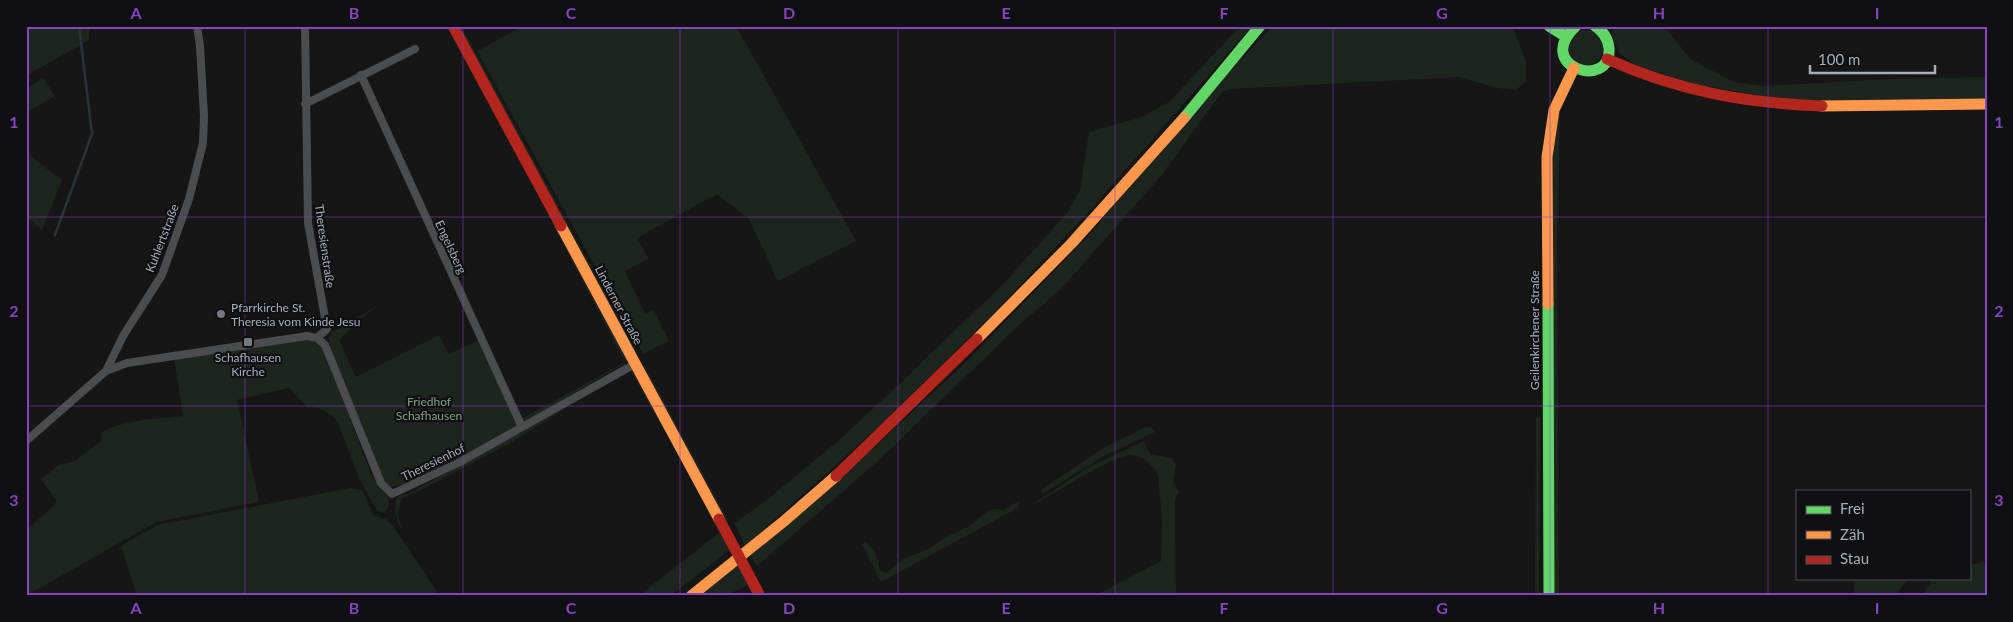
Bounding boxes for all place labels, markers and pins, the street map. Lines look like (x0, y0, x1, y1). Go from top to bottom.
place label: Pfarrkirche St. Theresia vom Kinde Jesu (231, 300, 360, 329)
marker: Pfarrkirche St. Theresia vom Kinde Jesu (215, 308, 227, 320)
marker: Schafhausen Kirche (242, 336, 254, 348)
place label: Schafhausen Kirche (215, 350, 281, 379)

